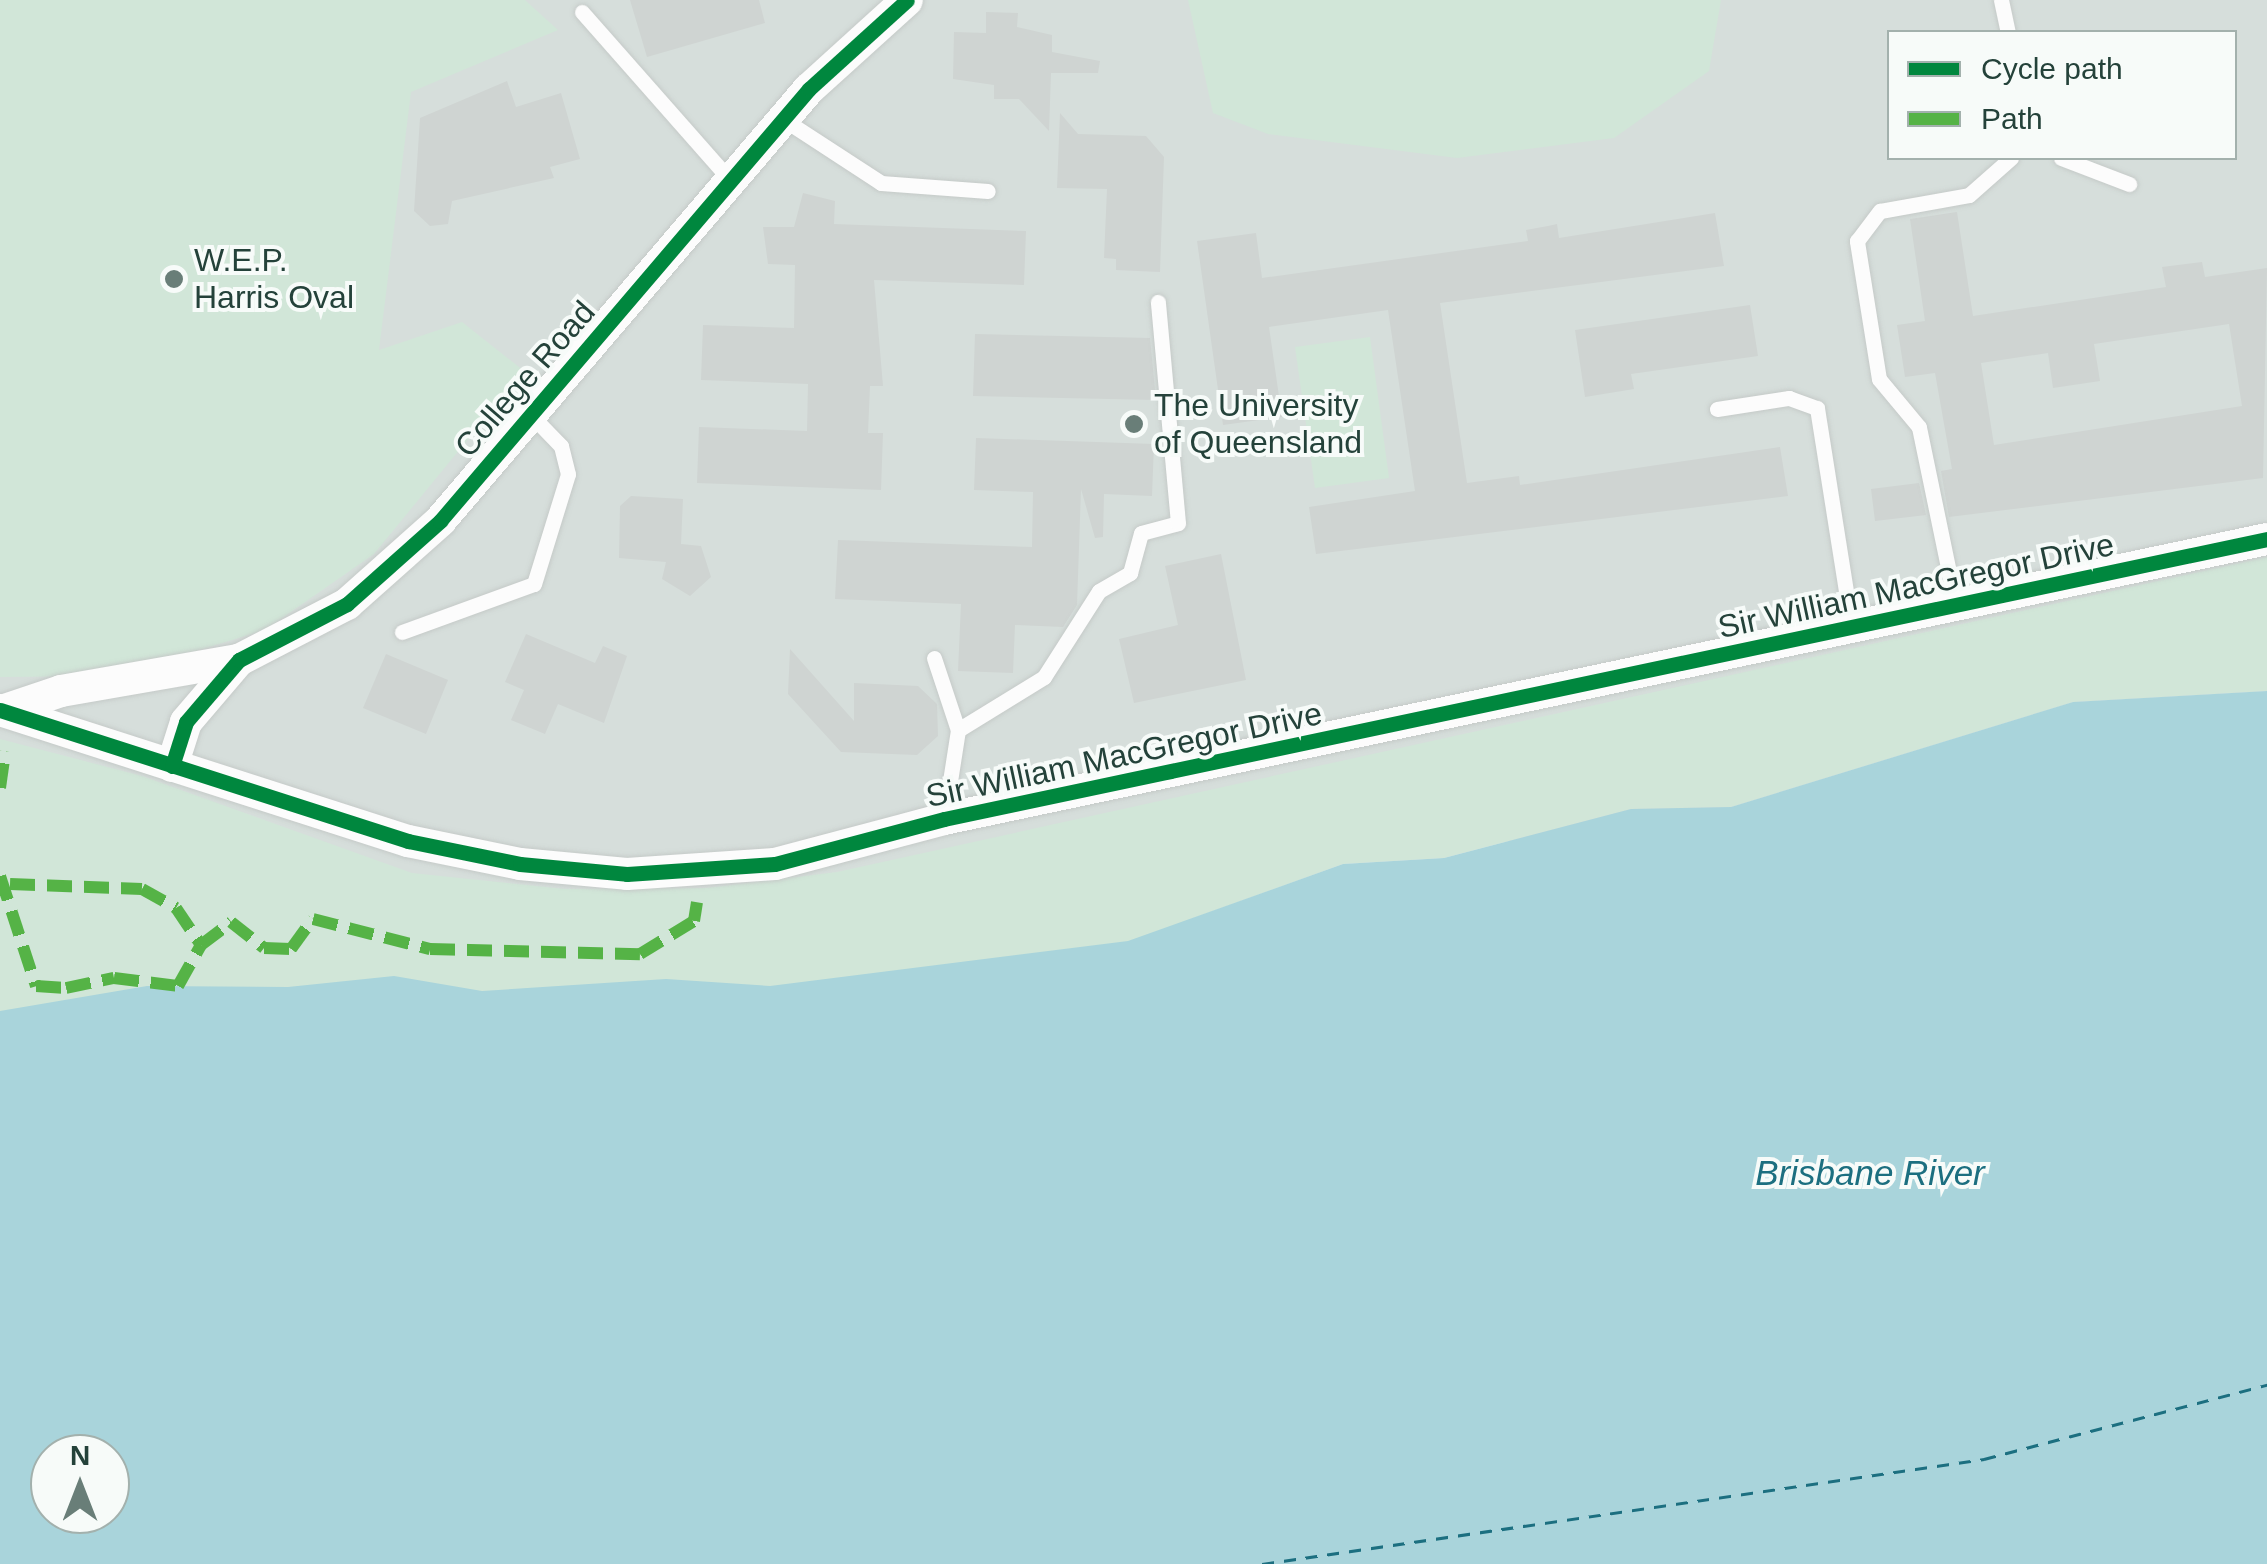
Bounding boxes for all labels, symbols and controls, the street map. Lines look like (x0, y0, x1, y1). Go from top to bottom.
legend (1887, 30, 2237, 160)
text: Cycle path (1981, 52, 2123, 85)
text: Path (1981, 102, 2043, 135)
place label: W.E.P. Harris Oval (194, 242, 354, 317)
marker: W.E.P. Harris Oval (163, 268, 185, 290)
street label: College Road (447, 293, 603, 465)
place label: The University of Queensland (1154, 387, 1362, 462)
marker: The University of Queensland (1123, 413, 1145, 435)
street label: Sir William MacGregor Drive (1715, 525, 2117, 647)
street label: Sir William MacGregor Drive (923, 694, 1325, 816)
water label: Brisbane River (1755, 1152, 1985, 1194)
north arrow (30, 1434, 130, 1534)
text: N (70, 1440, 90, 1471)

